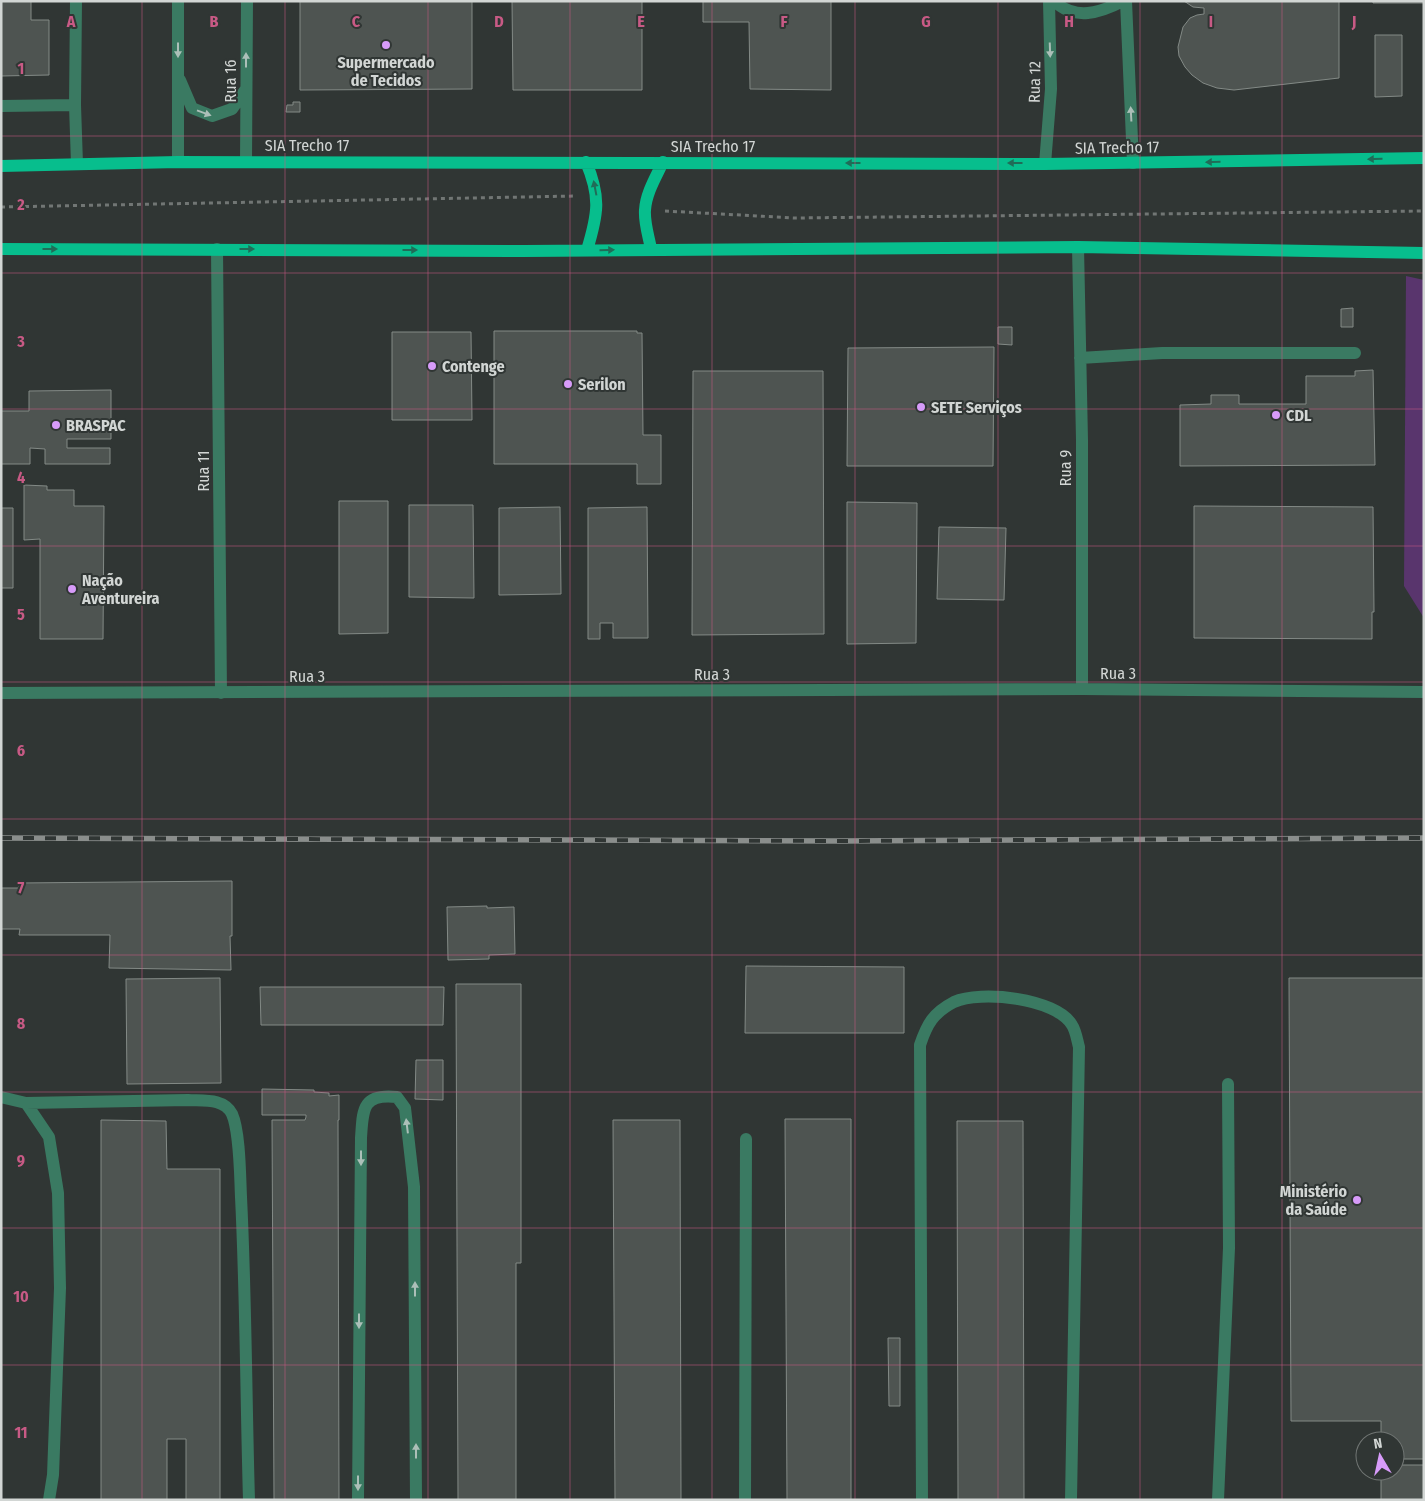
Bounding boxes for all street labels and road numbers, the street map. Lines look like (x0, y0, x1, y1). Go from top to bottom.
street label: Rua 16 (221, 60, 240, 102)
street label: Rua 12 (1025, 61, 1044, 103)
street label: SIA Trecho 17 (265, 136, 350, 155)
street label: SIA Trecho 17 (671, 137, 756, 156)
street label: SIA Trecho 17 (1075, 137, 1160, 158)
street label: Rua 9 (1056, 450, 1075, 486)
street label: Rua 11 (194, 451, 213, 491)
street label: Rua 3 (1100, 664, 1136, 683)
street label: Rua 3 (694, 665, 730, 684)
street label: Rua 3 (289, 667, 325, 686)

